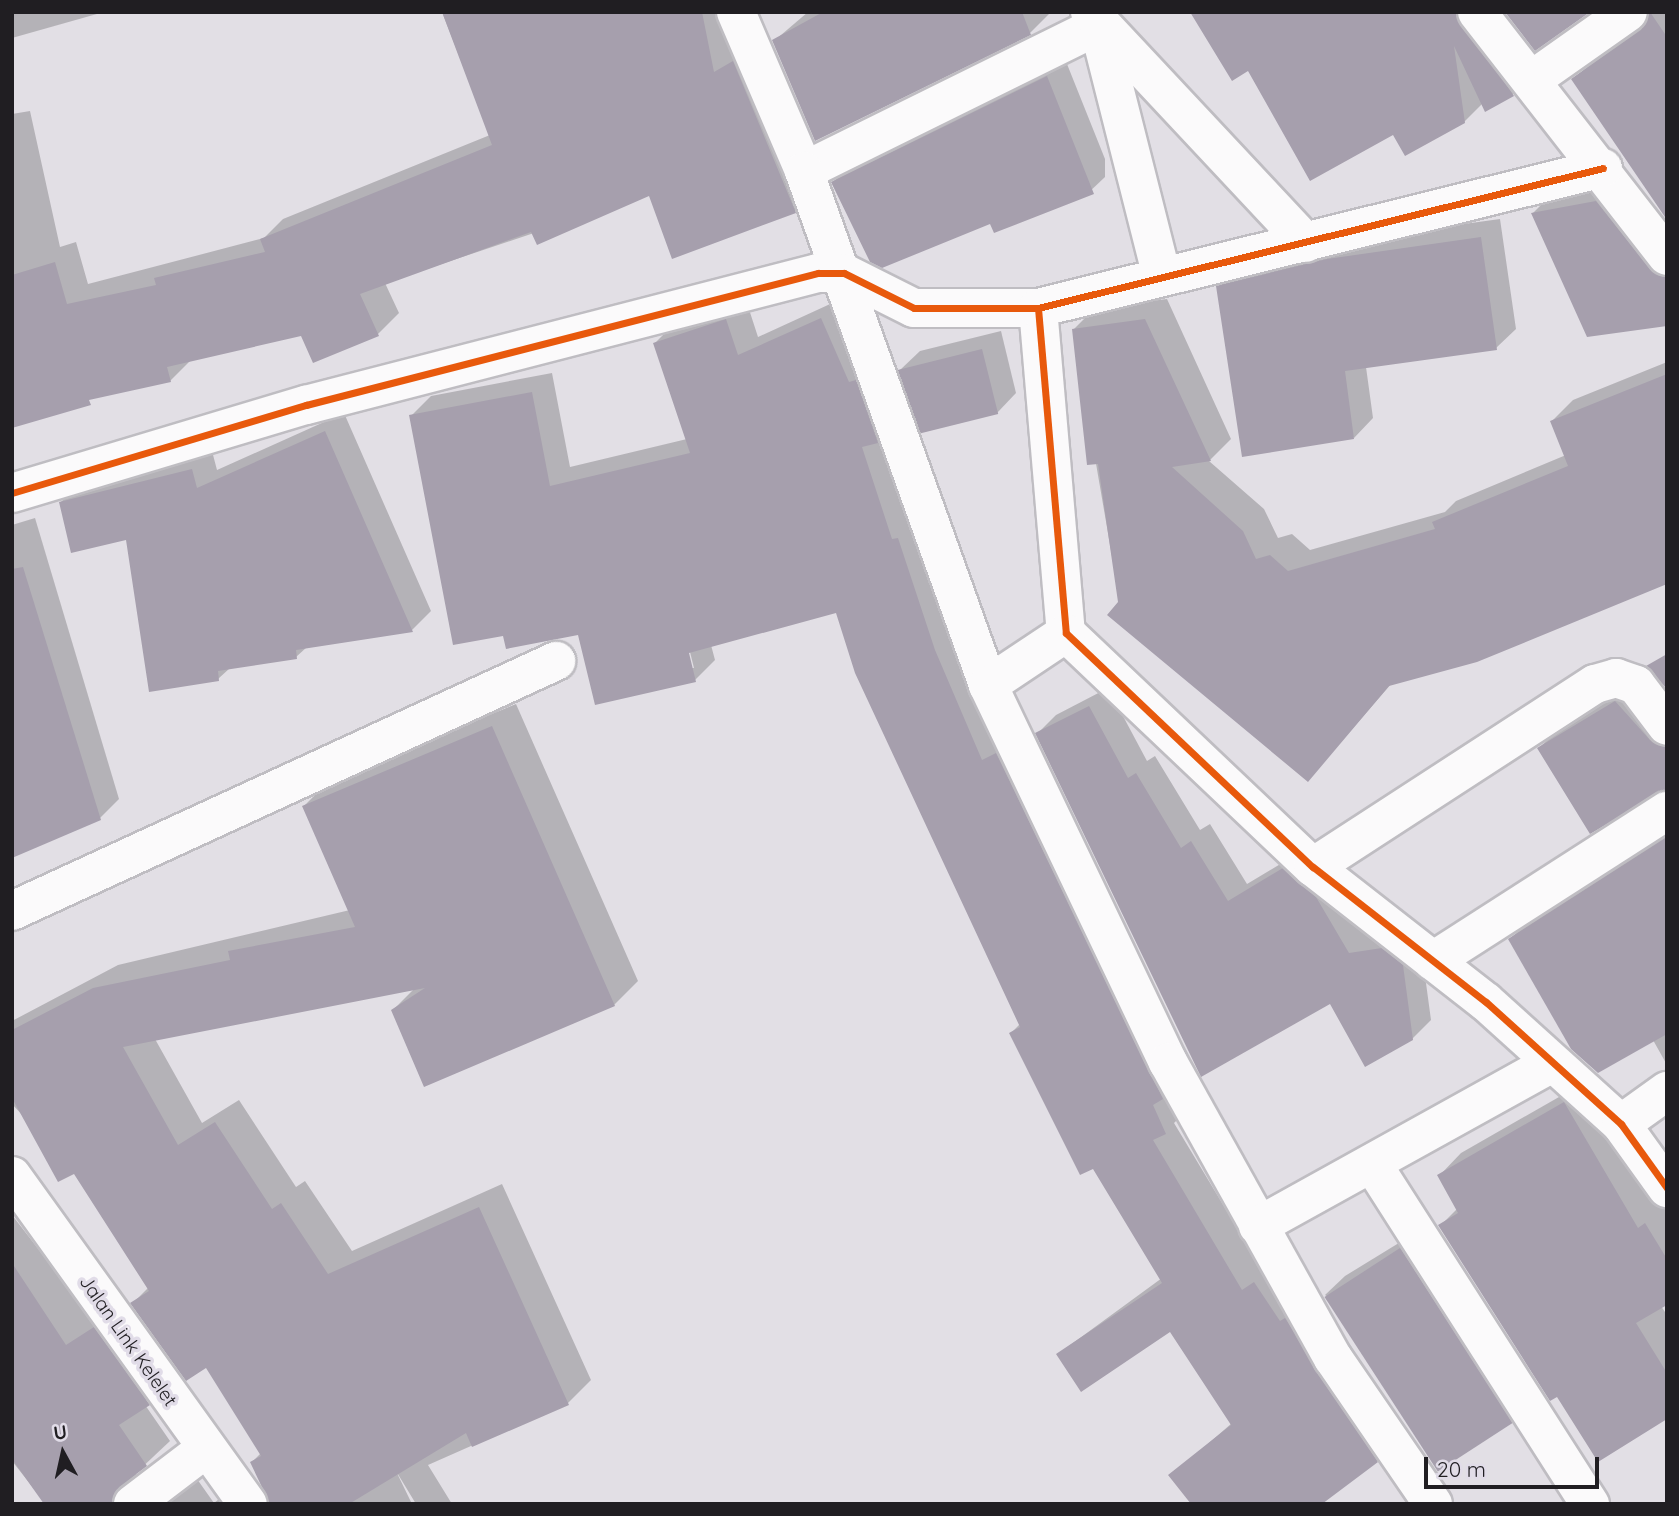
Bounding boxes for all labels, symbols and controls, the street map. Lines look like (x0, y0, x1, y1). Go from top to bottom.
street label: Jalan Link Kelelet (74, 1271, 182, 1411)
north arrow (28, 1418, 98, 1488)
text: U (52, 1419, 68, 1445)
scale bar (1427, 1442, 1602, 1486)
text: 20 m (1437, 1456, 1486, 1482)

